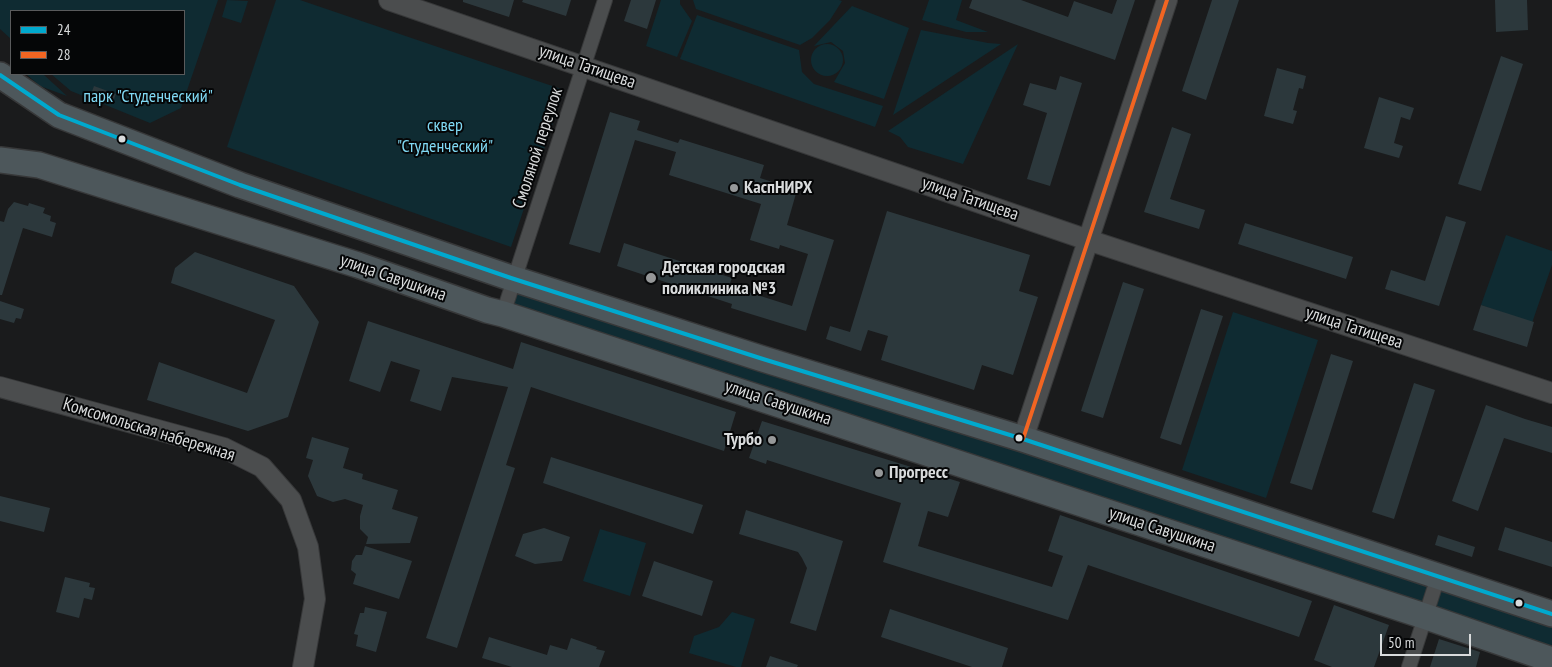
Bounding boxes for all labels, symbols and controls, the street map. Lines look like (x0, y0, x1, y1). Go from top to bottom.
legend (10, 10, 185, 75)
text: 24 (57, 20, 71, 39)
street label: улица Татищева (536, 40, 638, 94)
text: 28 (57, 45, 71, 64)
street label: Смоляной переулок (508, 85, 568, 211)
park label: парк "Студенческий" (83, 86, 213, 108)
park label: сквер "Студенческий" (397, 115, 493, 158)
unlabelled marker (117, 134, 127, 144)
street label: улица Татищева (919, 172, 1021, 226)
place label: КаспНИРХ (744, 177, 812, 199)
marker: КаспНИРХ (728, 182, 740, 194)
street label: улица Савушкина (337, 250, 449, 306)
place label: Детская городская поликлиника №3 (662, 257, 785, 300)
marker: Детская городская поликлиника №3 (644, 271, 658, 285)
street label: улица Татищева (1303, 302, 1405, 354)
street label: улица Савушкина (722, 376, 834, 430)
street label: Комсомольская набережная (60, 394, 238, 466)
place label: Турбо (724, 429, 762, 451)
unlabelled marker (1014, 433, 1024, 443)
marker: Турбо (766, 434, 778, 446)
place label: Прогресс (889, 462, 948, 484)
marker: Прогресс (873, 467, 885, 479)
street label: улица Савушкина (1106, 503, 1218, 557)
unlabelled marker (1514, 598, 1524, 608)
scale bar (1382, 624, 1473, 656)
text: 50 m (1388, 633, 1414, 652)

